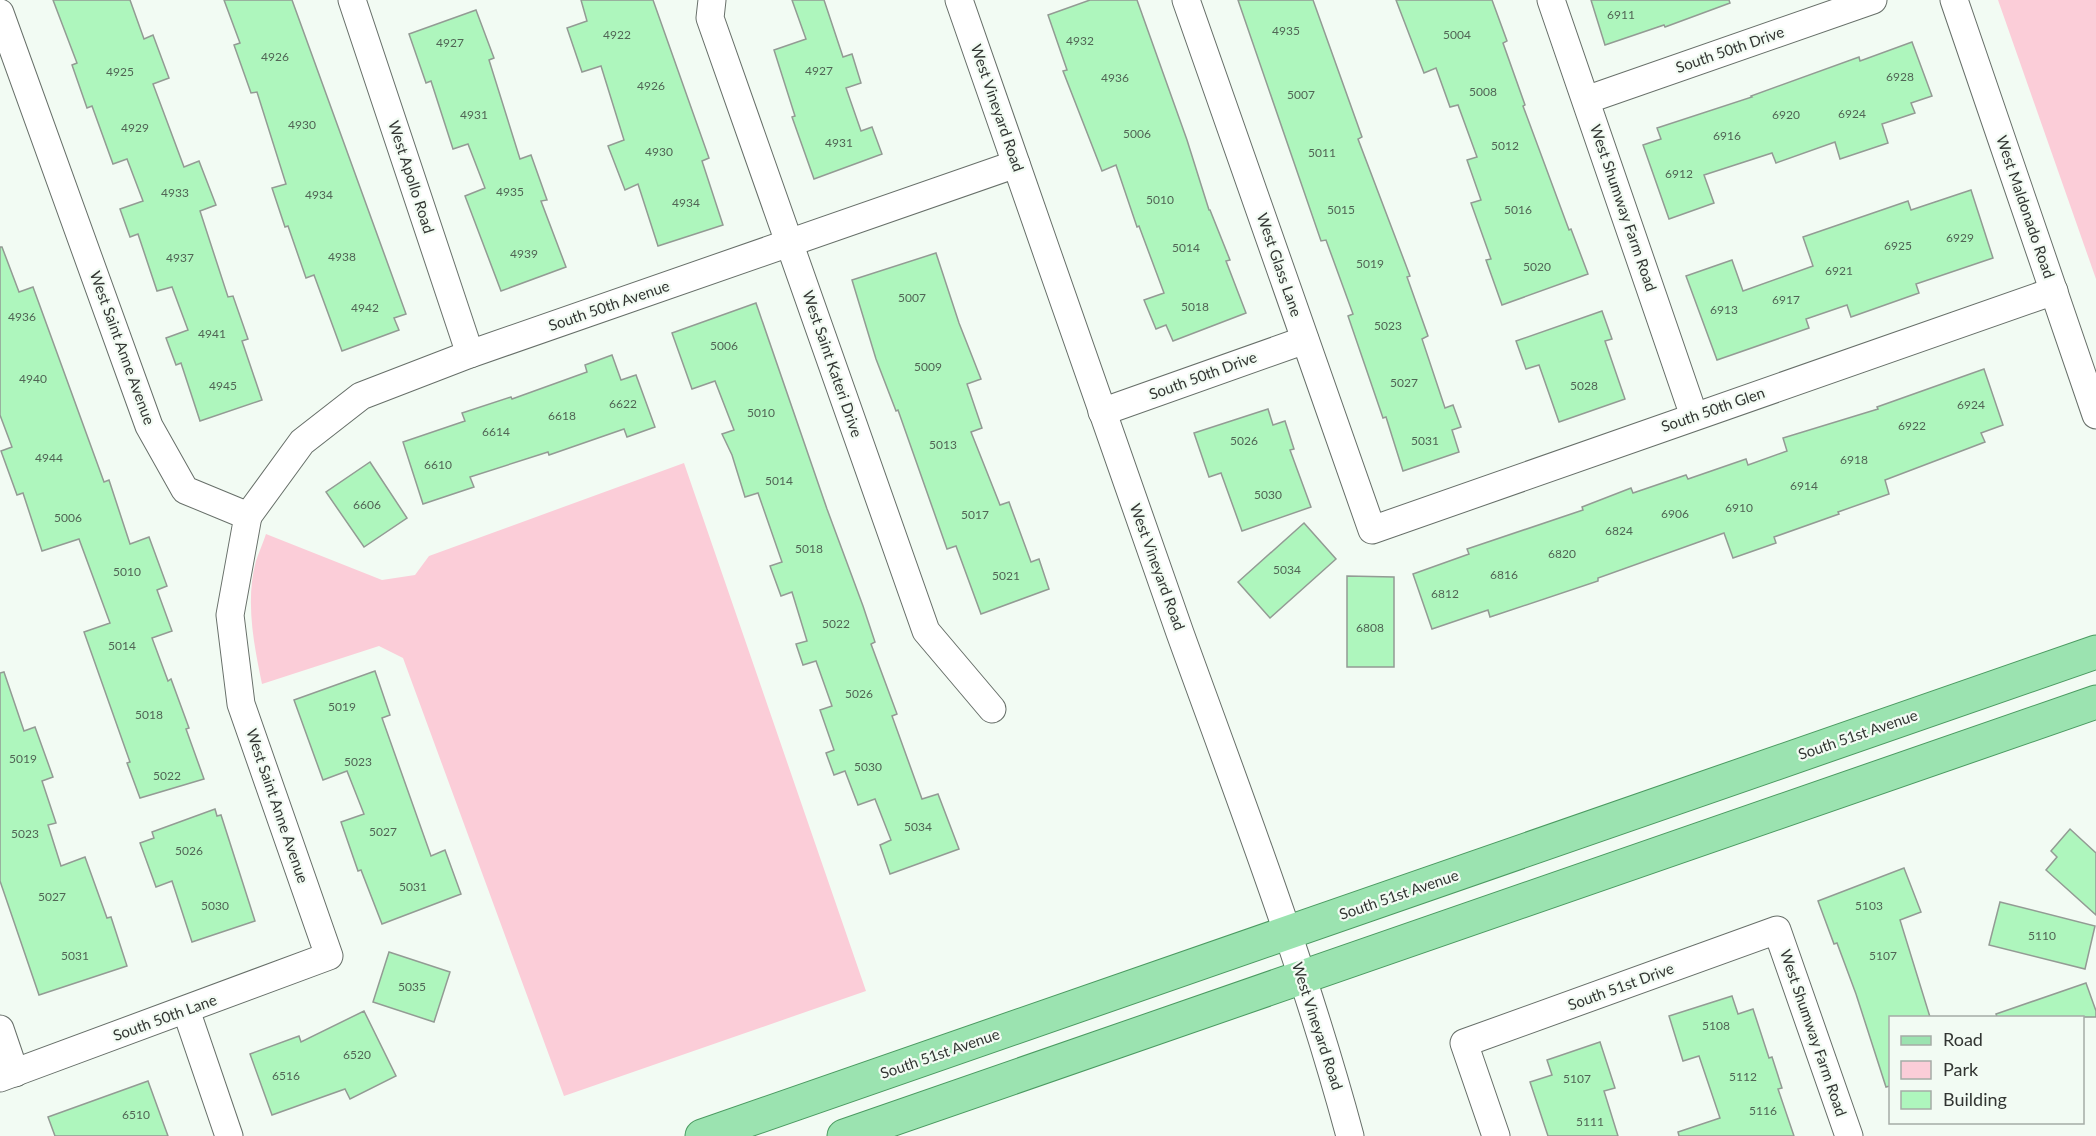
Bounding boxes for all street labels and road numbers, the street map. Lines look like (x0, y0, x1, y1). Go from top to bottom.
street label: South 50th Drive (1673, 22, 1786, 76)
street label: West Vineyard Road (968, 42, 1028, 174)
street label: West Apollo Road (385, 118, 439, 235)
street label: West Shumway Farm Road (1587, 122, 1661, 293)
street label: West Maldonado Road (1993, 133, 2059, 280)
street label: West Glass Lane (1254, 210, 1306, 319)
street label: West Saint Anne Avenue (87, 268, 159, 427)
street label: South 50th Avenue (546, 276, 672, 334)
street label: West Saint Kateri Drive (799, 288, 867, 440)
street label: South 50th Drive (1146, 347, 1259, 403)
street label: South 50th Glen (1659, 383, 1767, 435)
street label: West Vineyard Road (1127, 501, 1189, 632)
street label: South 51st Avenue (1796, 705, 1920, 763)
street label: West Saint Anne Avenue (243, 726, 313, 885)
street label: South 51st Avenue (1337, 865, 1461, 923)
street label: West Shumway Farm Road (1777, 947, 1851, 1118)
street label: South 51st Drive (1565, 959, 1676, 1014)
street label: West Vineyard Road (1289, 960, 1347, 1092)
street label: South 50th Lane (110, 990, 219, 1044)
street label: South 51st Avenue (878, 1024, 1002, 1082)

